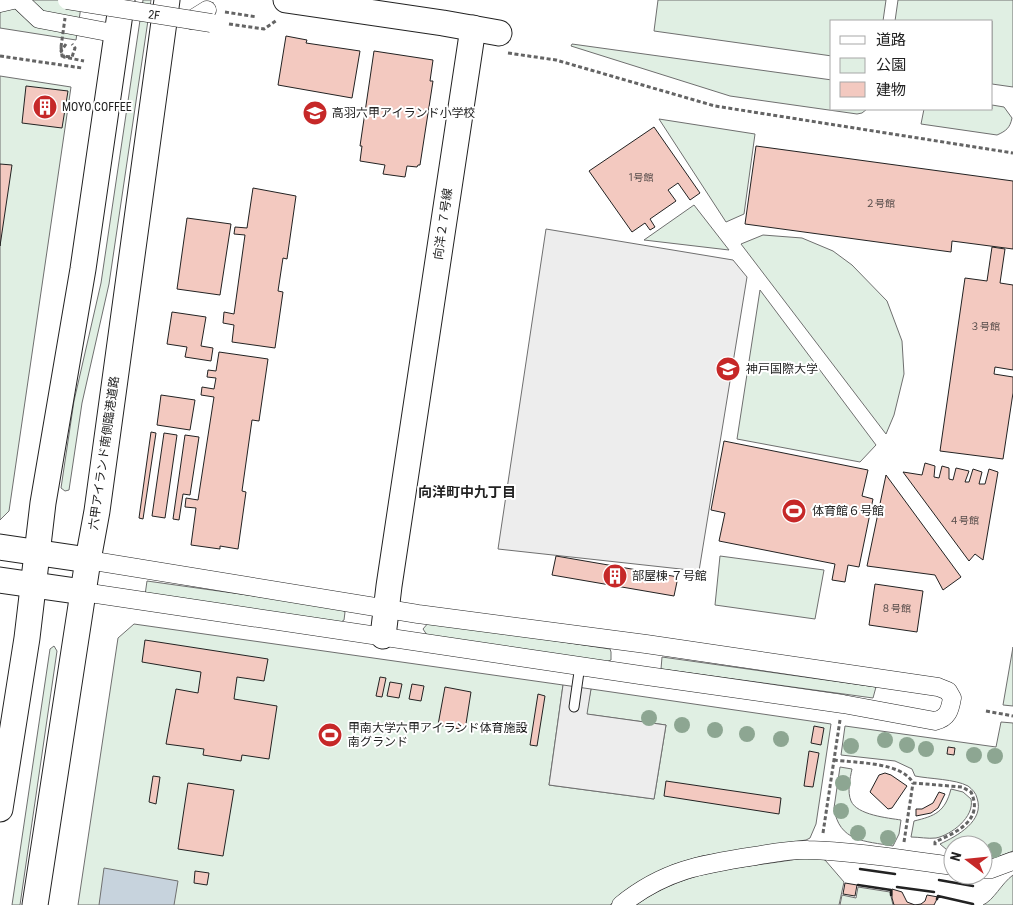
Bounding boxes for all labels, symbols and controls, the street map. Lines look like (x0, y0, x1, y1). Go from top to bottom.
street label: 2F (147, 7, 161, 23)
legend (830, 20, 993, 110)
text: 道路 (876, 31, 906, 49)
text: 公園 (876, 56, 906, 74)
text: 建物 (876, 81, 906, 99)
building icon: MOYO COFFEE (32, 94, 58, 120)
place label: MOYO COFFEE (62, 100, 132, 114)
school or university icon: 高羽六甲アイランド小学校 (302, 100, 328, 126)
place label: 高羽六甲アイランド小学校 (332, 106, 475, 120)
house number: 1号館 (629, 172, 653, 183)
street label: 向洋２７号線 (431, 187, 455, 261)
house number: ２号館 (865, 198, 895, 209)
house number: ３号館 (970, 321, 1000, 332)
school or university icon: 神戸国際大学 (715, 356, 741, 382)
place label: 神戸国際大学 (746, 362, 818, 376)
street label: 六甲アイランド南側臨港道路 (86, 375, 122, 531)
district label: 向洋町中九丁目 (418, 484, 516, 500)
sports icon: 体育館６号館 (781, 498, 807, 524)
place label: 体育館６号館 (812, 504, 884, 518)
house number: ４号館 (949, 515, 979, 526)
building icon: 部屋棟 ７号館 (602, 563, 628, 589)
place label: 部屋棟 ７号館 (632, 569, 707, 583)
house number: ８号館 (881, 603, 911, 614)
place label: 甲南大学六甲アイランド体育施設 南グランド (348, 721, 527, 749)
sports icon: 甲南大学六甲アイランド体育施設 南グランド (317, 722, 343, 748)
north arrow (943, 835, 993, 885)
text: N (947, 850, 964, 863)

